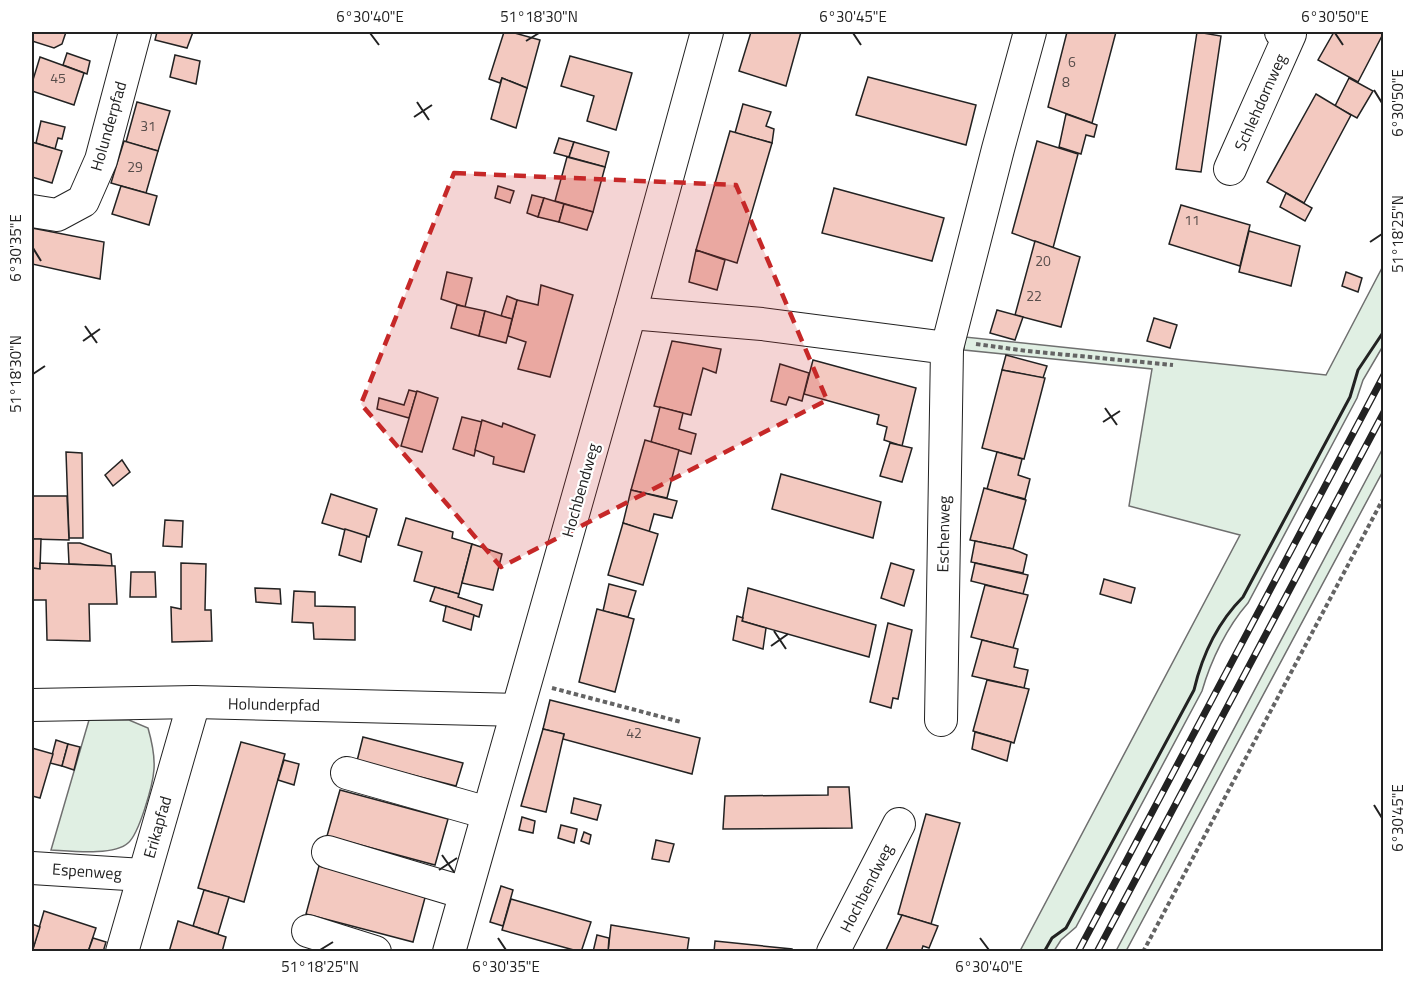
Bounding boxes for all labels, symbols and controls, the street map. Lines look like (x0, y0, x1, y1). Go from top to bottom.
text: 6°30'40"E (336, 5, 404, 28)
text: 51°18'30"N (500, 5, 578, 28)
text: 6°30'45"E (819, 5, 887, 28)
text: 6°30'50"E (1301, 5, 1369, 28)
street label: Schlehdornweg (1228, 50, 1292, 154)
house number: 6 (1068, 51, 1076, 72)
house number: 45 (50, 67, 66, 88)
text: 6°30'50"E (1386, 69, 1409, 137)
house number: 8 (1062, 71, 1070, 92)
street label: Holunderpfad (84, 78, 132, 174)
house number: 31 (140, 115, 156, 136)
house number: 29 (127, 156, 143, 177)
text: 51°18'25"N (1386, 195, 1409, 273)
house number: 11 (1184, 209, 1200, 230)
text: 6°30'35"E (4, 214, 27, 282)
house number: 20 (1035, 250, 1051, 271)
house number: 22 (1026, 285, 1042, 306)
text: 51°18'30"N (4, 335, 27, 413)
street label: Hochbendweg (555, 440, 605, 540)
street label: Eschenweg (930, 495, 956, 573)
street label: Holunderpfad (228, 691, 320, 717)
house number: 42 (626, 722, 642, 743)
text: 6°30'45"E (1386, 784, 1409, 852)
street label: Erikapfad (137, 793, 177, 861)
street label: Hochbendweg (833, 839, 899, 937)
street label: Espenweg (51, 857, 123, 885)
text: 51°18'25"N (281, 955, 359, 978)
text: 6°30'35"E (472, 955, 540, 978)
text: 6°30'40"E (955, 955, 1023, 978)

